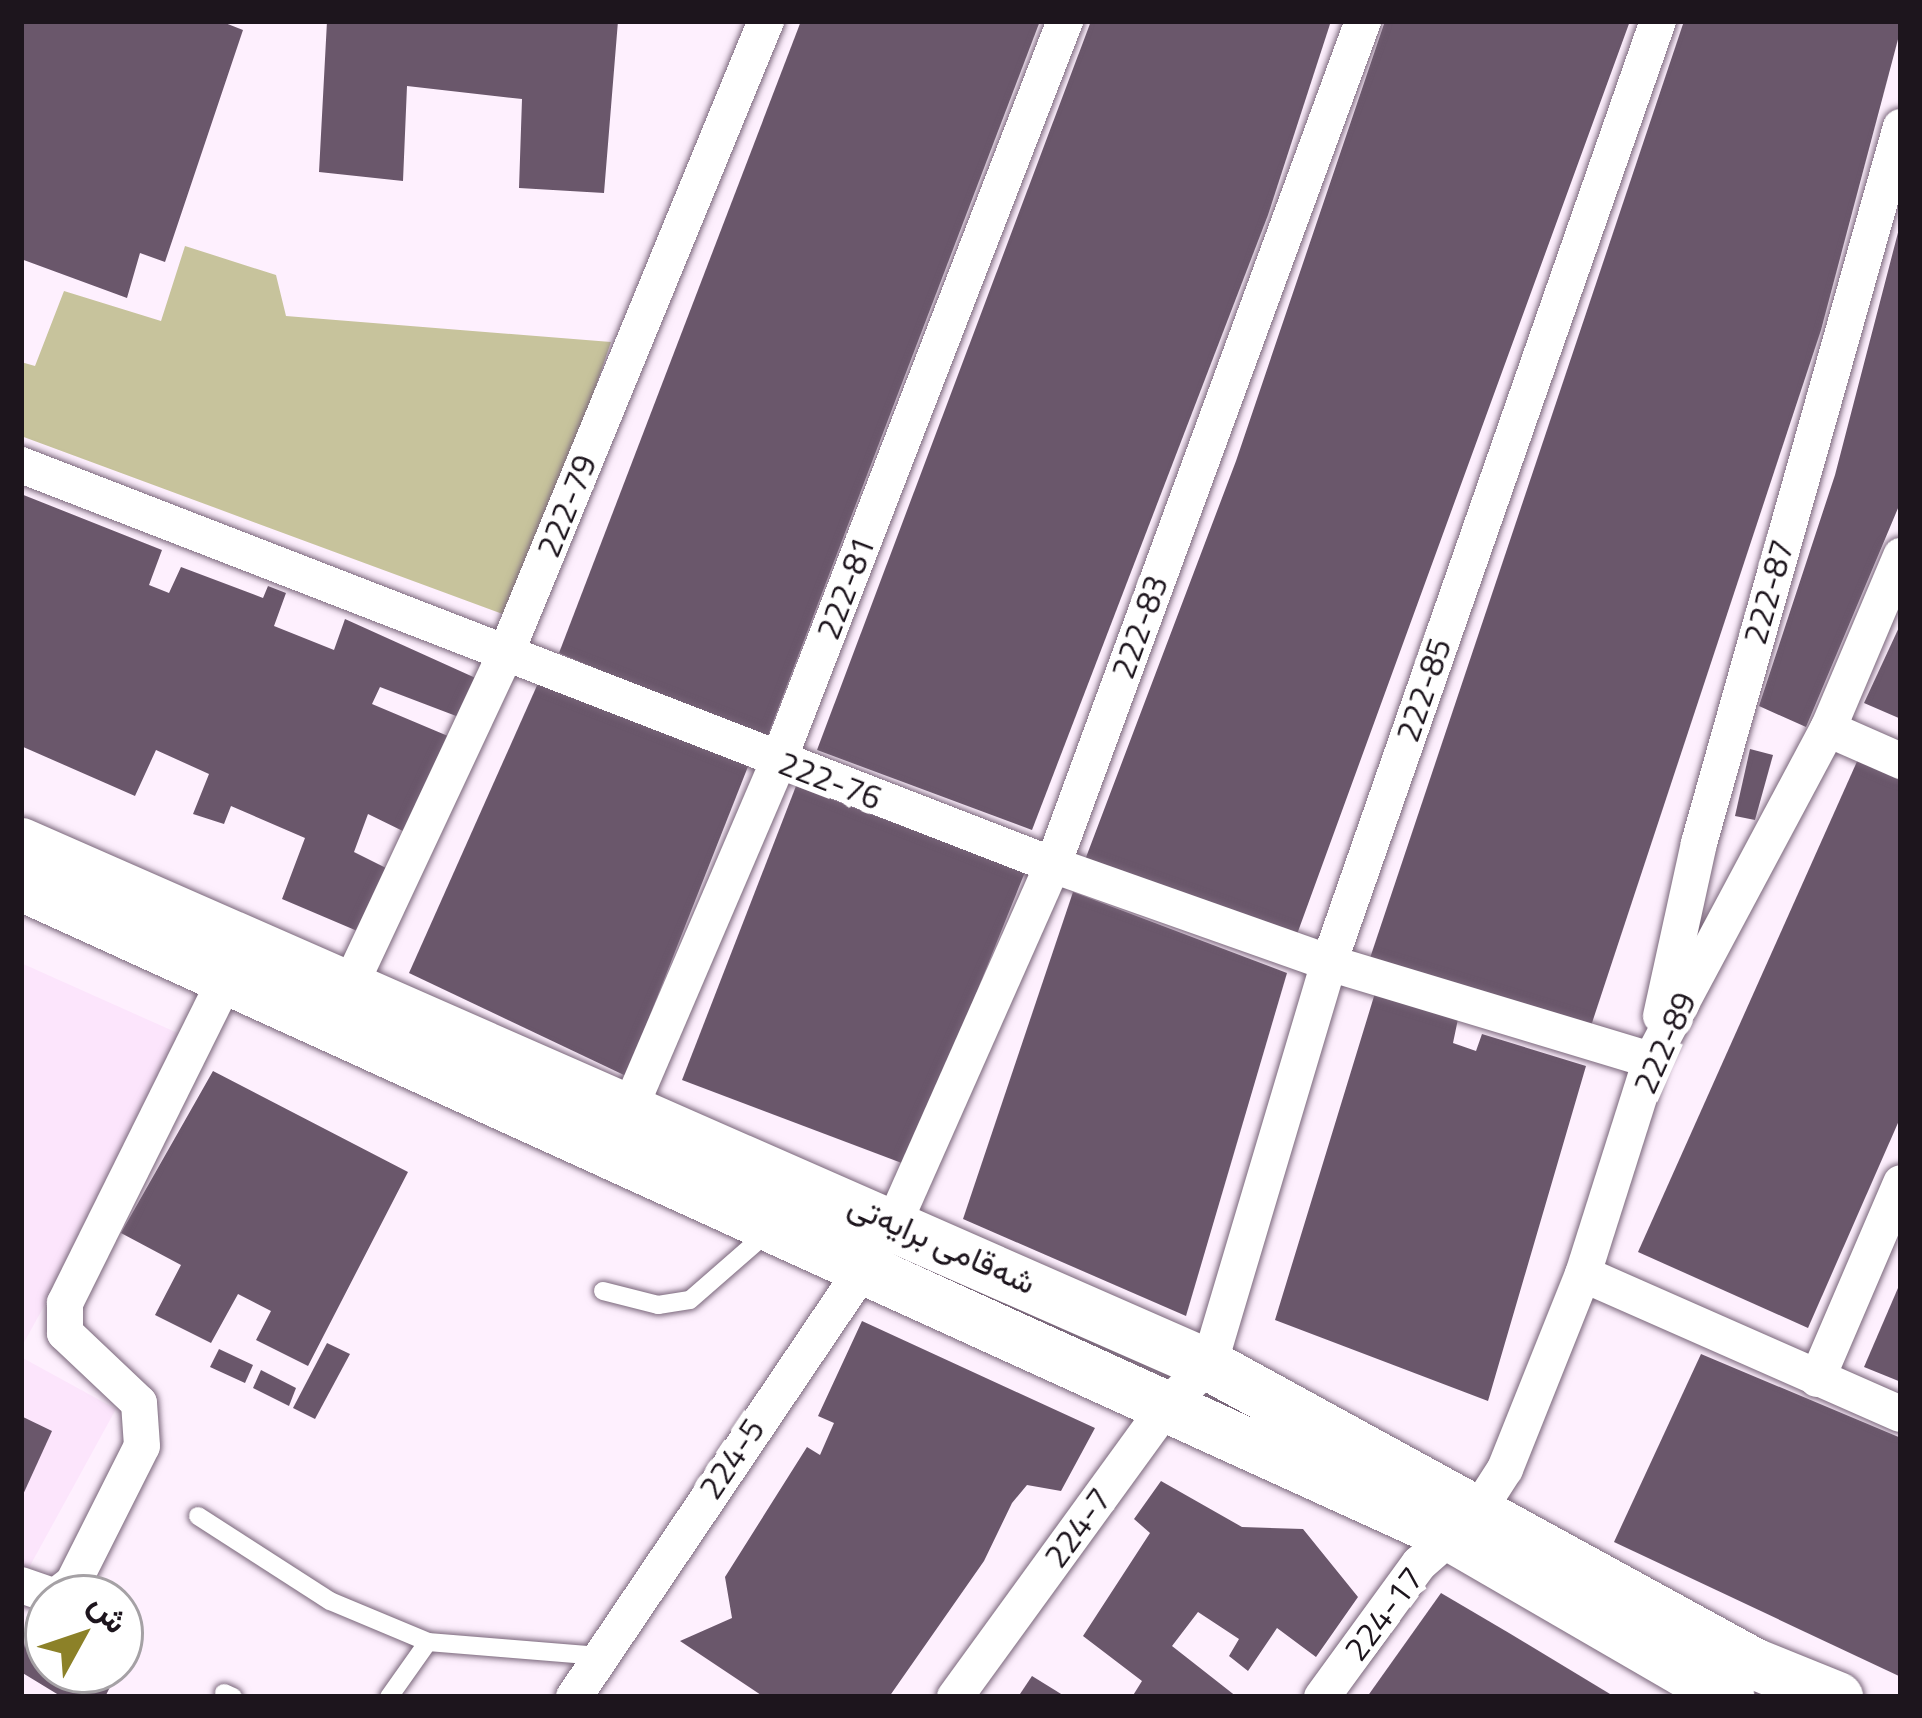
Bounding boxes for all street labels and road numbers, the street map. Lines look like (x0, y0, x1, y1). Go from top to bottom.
street label: 222-79 (529, 449, 605, 563)
street label: 222-81 (808, 531, 884, 645)
street label: 222-87 (1735, 535, 1803, 649)
street label: 222-83 (1103, 570, 1177, 684)
street label: 222-85 (1388, 633, 1460, 747)
street label: 222-76 (773, 743, 887, 819)
street label: 222-89 (1625, 986, 1705, 1100)
street label: شەقامی برایەتی (842, 1185, 1042, 1303)
street label: 224-5 (691, 1411, 773, 1507)
street label: 224-7 (1036, 1481, 1120, 1575)
street label: 224-17 (1336, 1559, 1432, 1669)

